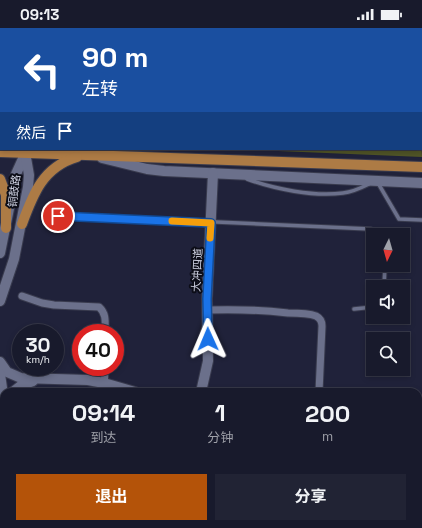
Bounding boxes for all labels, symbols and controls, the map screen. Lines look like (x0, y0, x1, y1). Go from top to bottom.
text: 09:13 (20, 5, 59, 24)
text: 90 m (82, 39, 148, 75)
icon: left (16, 44, 68, 96)
text: 左转 (82, 77, 118, 100)
icon: arrive (54, 120, 76, 142)
text: 然后 (16, 123, 46, 142)
street label: 铜鼓路 (5, 174, 23, 208)
pin (41, 199, 75, 233)
icon: arrive (47, 205, 69, 227)
north arrow (366, 228, 410, 272)
map controls (366, 228, 410, 376)
street label: 大冲四道 (189, 248, 205, 292)
button: sound (366, 280, 410, 324)
position arrow (187, 318, 229, 360)
speed limit sign: 40 (72, 324, 124, 376)
text: 30 (25, 332, 51, 358)
button: search (366, 332, 410, 376)
text: km/h (26, 353, 50, 366)
text: 09:14 (72, 397, 135, 428)
text: 1 (215, 397, 226, 428)
text: 200 (305, 398, 350, 429)
text: m (322, 428, 333, 445)
text: 到达 (91, 429, 117, 446)
text: 分钟 (207, 429, 233, 446)
button: 退出 (16, 474, 207, 520)
button: 分享 (215, 474, 406, 520)

